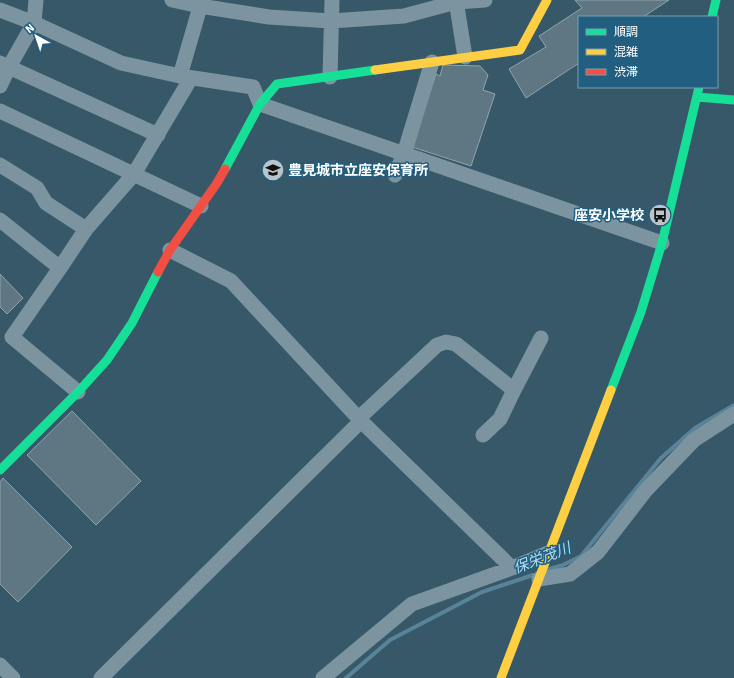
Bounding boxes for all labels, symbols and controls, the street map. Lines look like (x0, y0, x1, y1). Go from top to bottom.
north arrow (16, 16, 56, 56)
legend (578, 16, 718, 88)
text: N (23, 21, 37, 36)
text: 順調 (614, 25, 638, 40)
text: 混雑 (614, 45, 638, 60)
text: 渋滞 (614, 65, 638, 80)
school or university icon: 豊見城市立座安保育所 (260, 157, 286, 183)
place label: 豊見城市立座安保育所 (288, 162, 428, 179)
bus stop icon: 座安小学校 (647, 202, 673, 228)
place label: 座安小学校 (574, 207, 644, 224)
water label: 保栄茂川 (511, 538, 575, 577)

